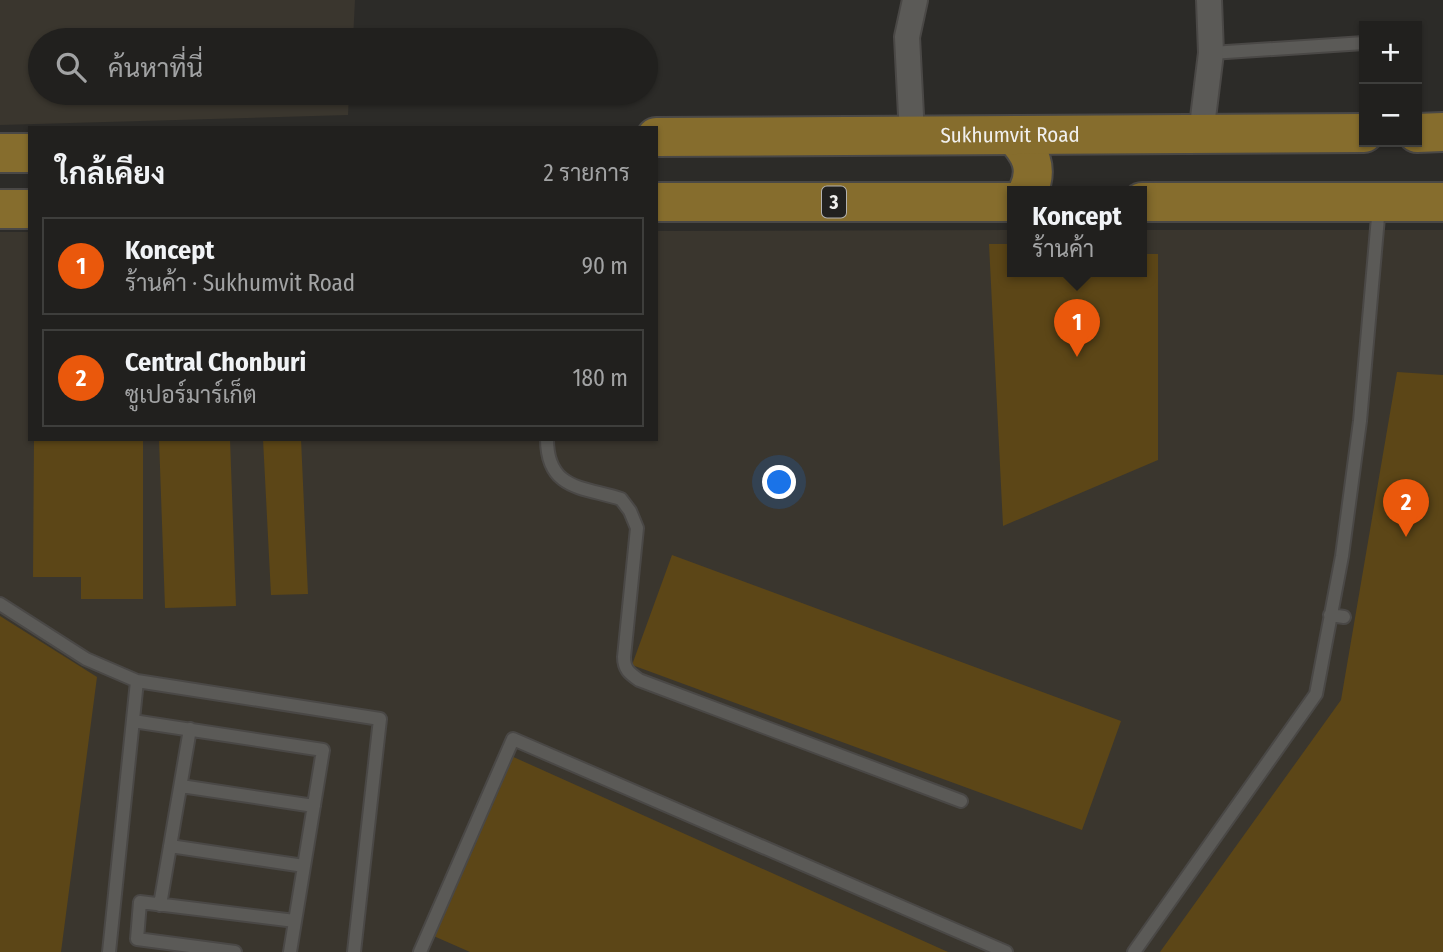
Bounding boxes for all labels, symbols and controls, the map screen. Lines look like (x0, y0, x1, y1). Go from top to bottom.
map controls (1359, 21, 1422, 147)
button: + (1359, 21, 1422, 84)
search box (28, 28, 658, 105)
icon: search (52, 48, 90, 86)
text: ค้นหาที่นี่ (108, 53, 203, 84)
button: − (1359, 84, 1422, 147)
street label: Sukhumvit Road (940, 122, 1080, 148)
text: ใกล้เคียง (56, 156, 165, 192)
text: 2 รายการ (543, 159, 630, 187)
road number: 3 (822, 186, 846, 218)
popup (1007, 186, 1147, 277)
text: Koncept (1032, 201, 1122, 232)
text: Koncept (125, 235, 214, 266)
text: ร้านค้า (1032, 235, 1094, 263)
text: 1 (76, 252, 86, 280)
text: 90 m (582, 252, 628, 280)
text: ร้านค้า · Sukhumvit Road (125, 269, 355, 297)
pin: 1 (1054, 299, 1100, 357)
text: Central Chonburi (125, 347, 306, 378)
text: 2 (76, 364, 86, 392)
text: 180 m (572, 364, 628, 392)
text: ซูเปอร์มาร์เก็ต (125, 381, 257, 409)
your location (762, 465, 796, 499)
pin: 2 (1383, 479, 1429, 537)

